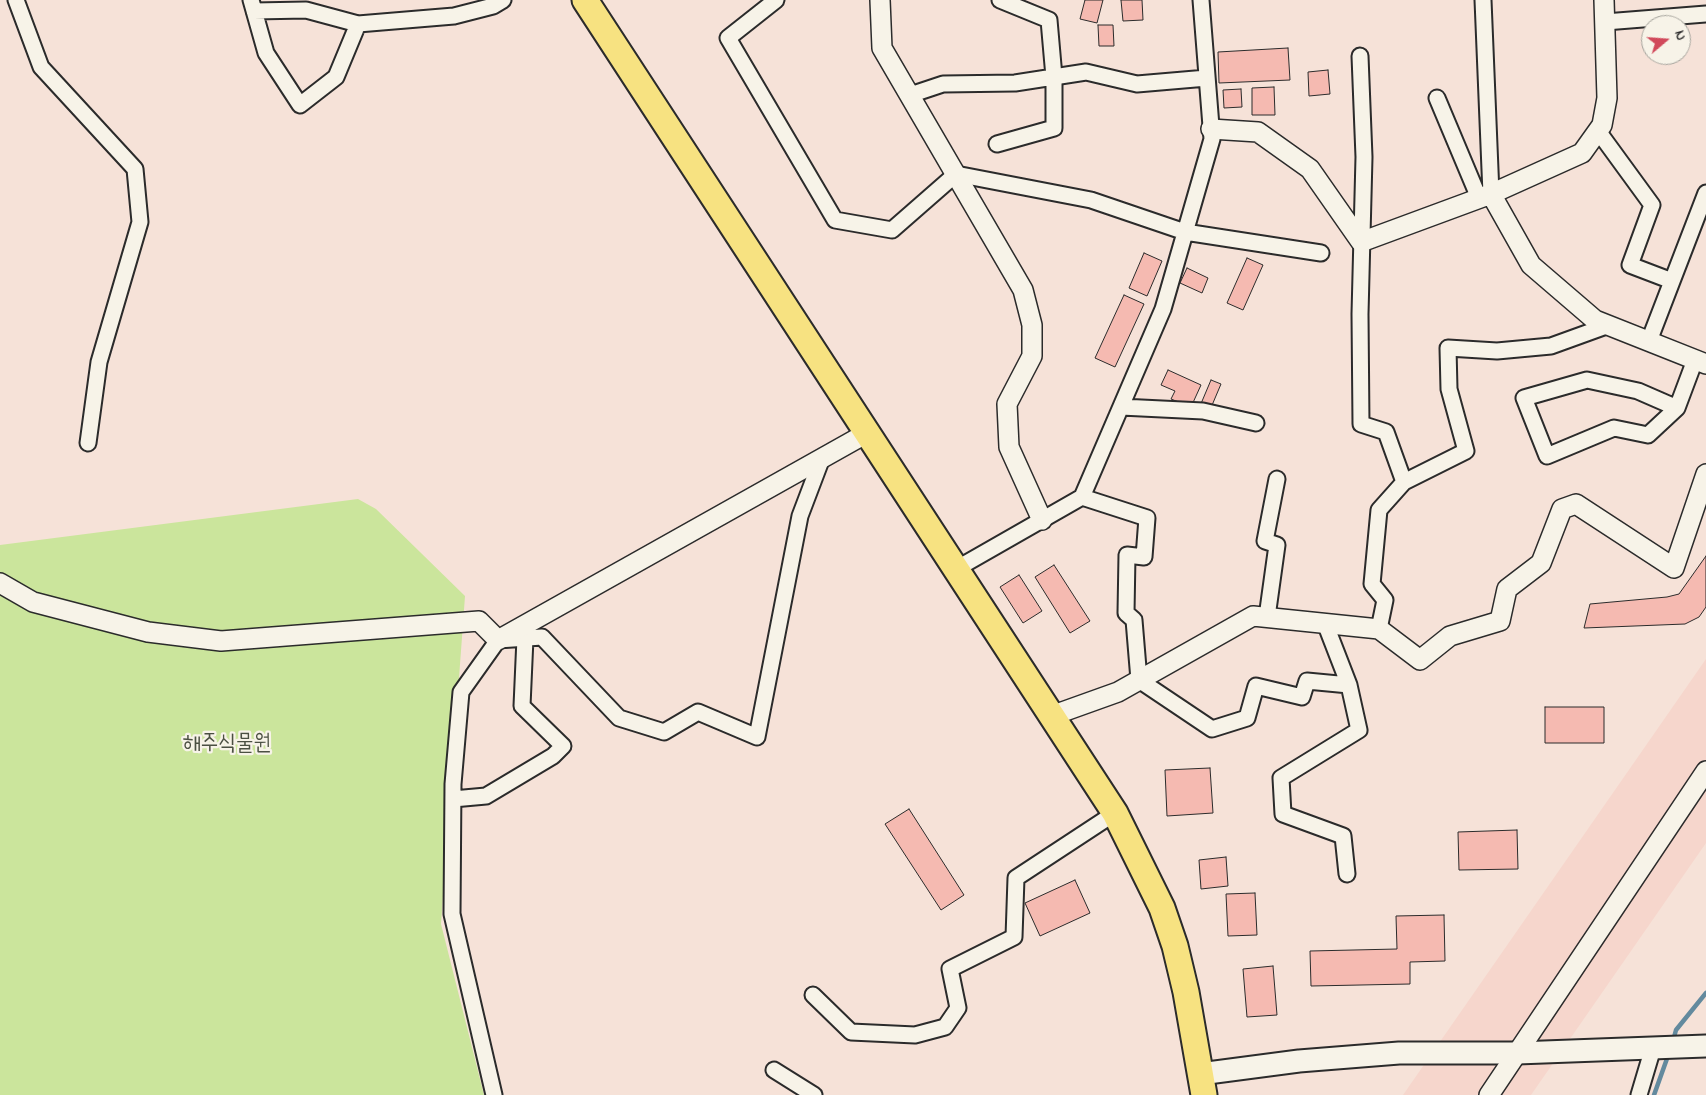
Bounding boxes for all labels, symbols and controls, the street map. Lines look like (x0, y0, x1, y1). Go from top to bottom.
north arrow (1641, 15, 1691, 65)
text: N (1668, 28, 1691, 43)
park label: 해주식물원 (183, 732, 271, 758)

